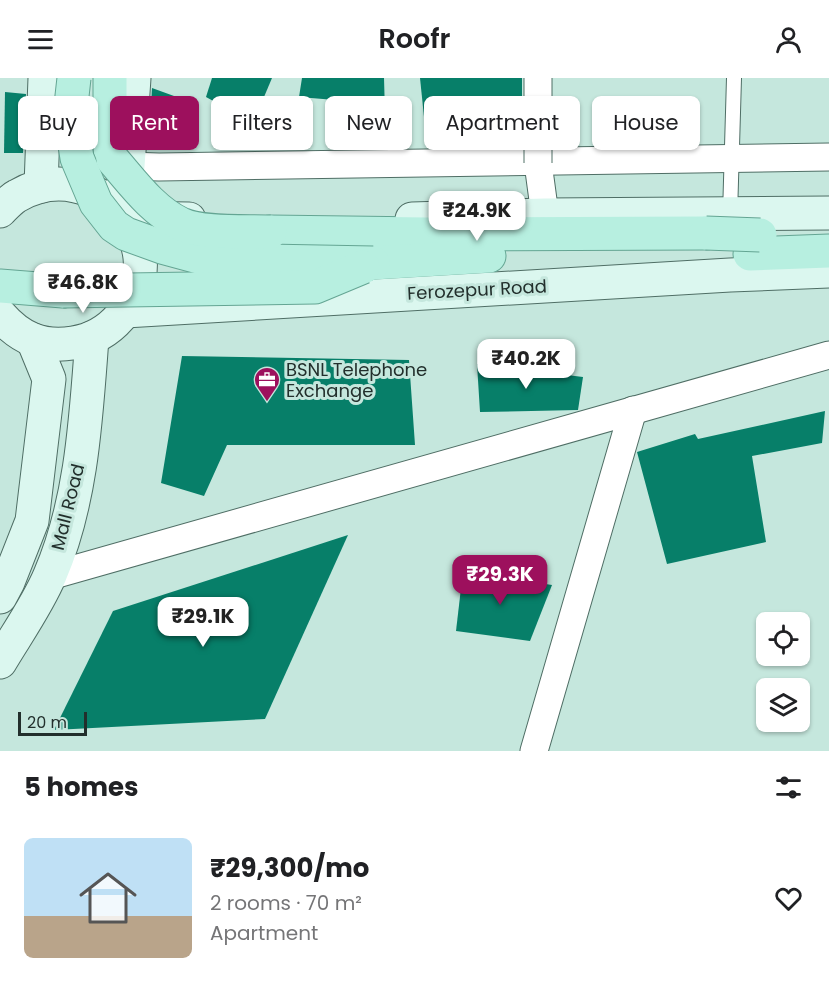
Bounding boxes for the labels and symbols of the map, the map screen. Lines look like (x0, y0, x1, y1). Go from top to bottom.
pin: ₹24.9K (428, 191, 526, 242)
pin: ₹46.8K (34, 263, 132, 314)
street label: Ferozepur Road (407, 273, 547, 306)
pin: ₹40.2K (477, 339, 575, 390)
place label: BSNL Telephone Exchange (286, 357, 427, 403)
office icon: BSNL Telephone Exchange (252, 365, 282, 403)
street label: Mall Road (45, 461, 90, 553)
pin: ₹29.3K (451, 555, 549, 606)
pin: ₹29.1K (154, 597, 252, 648)
scale bar (18, 709, 87, 736)

